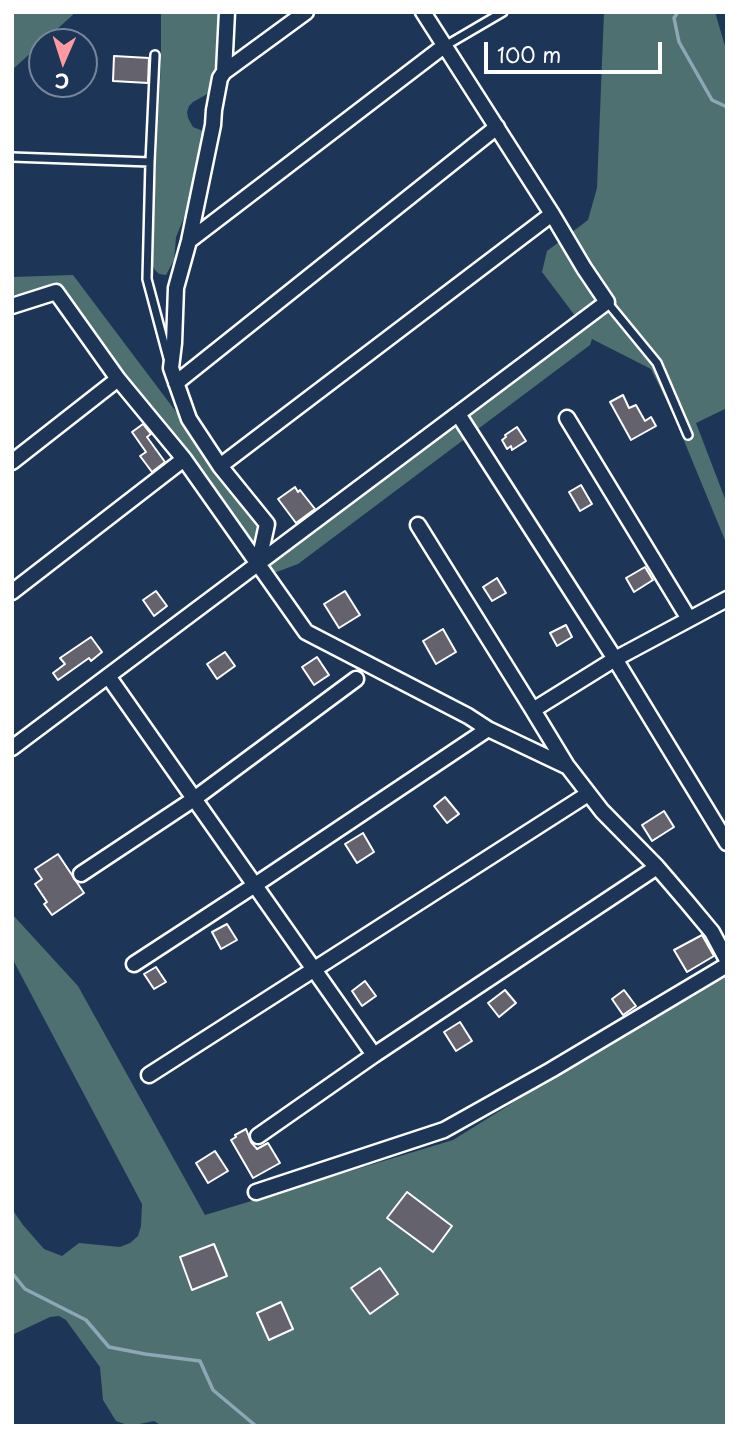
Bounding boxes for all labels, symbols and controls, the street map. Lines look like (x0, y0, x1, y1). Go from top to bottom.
north arrow (28, 28, 98, 98)
scale bar (487, 28, 666, 72)
text: 100 m (497, 38, 561, 70)
text: С (54, 68, 70, 96)

